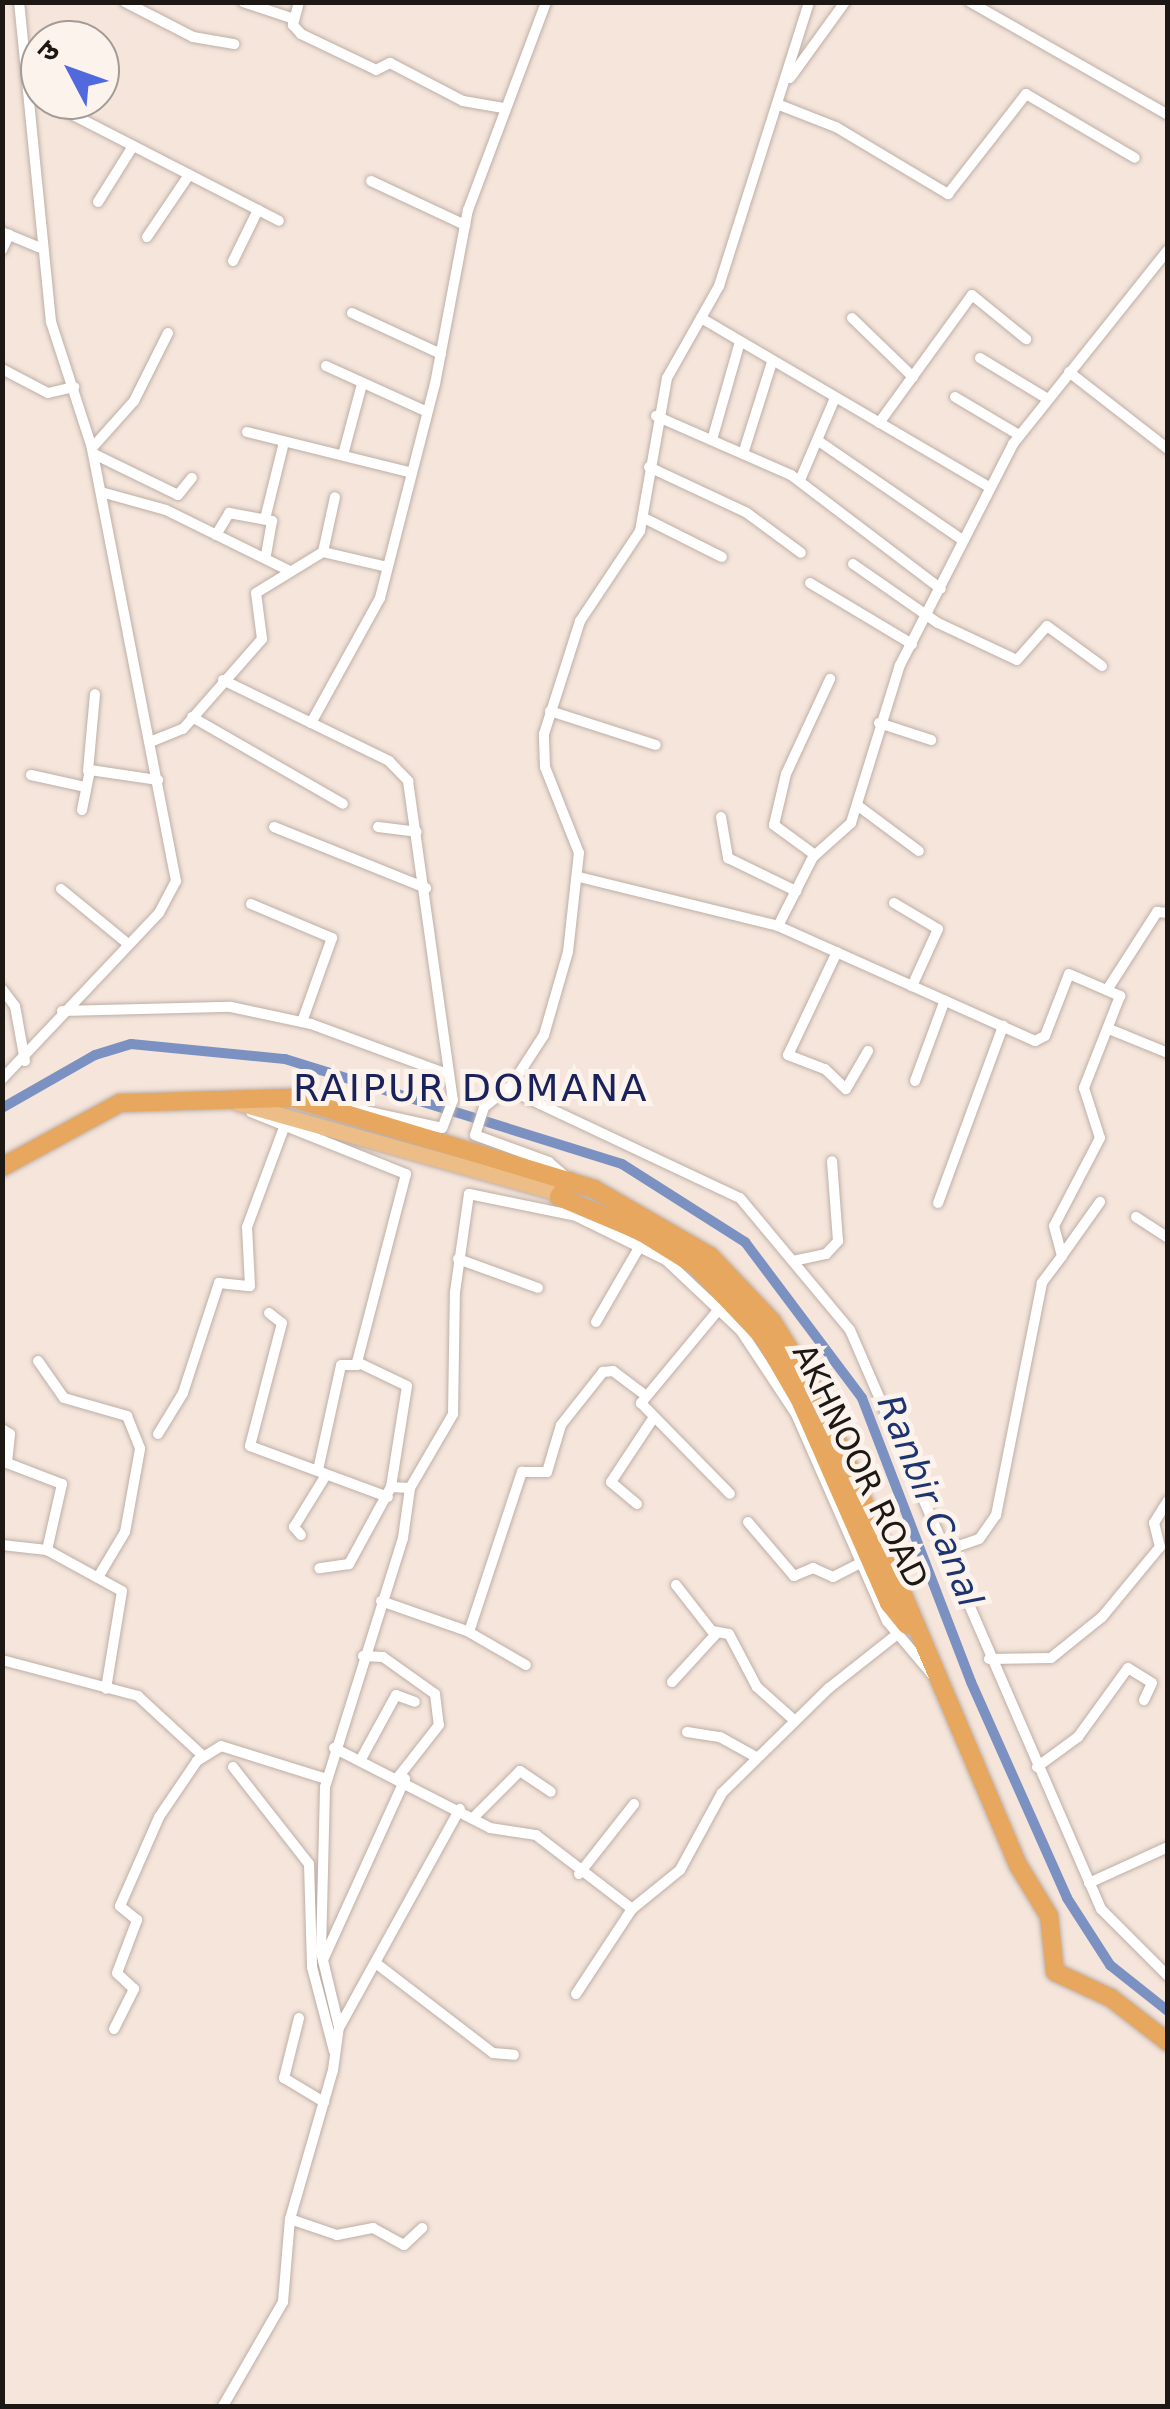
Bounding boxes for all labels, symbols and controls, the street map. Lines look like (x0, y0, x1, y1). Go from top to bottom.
north arrow (20, 20, 120, 120)
text: उ (31, 34, 66, 68)
district label: RAIPUR DOMANA (293, 1066, 649, 1112)
street label: AKHNOOR ROAD (784, 1338, 936, 1594)
water label: Ranbir Canal (868, 1389, 992, 1613)

